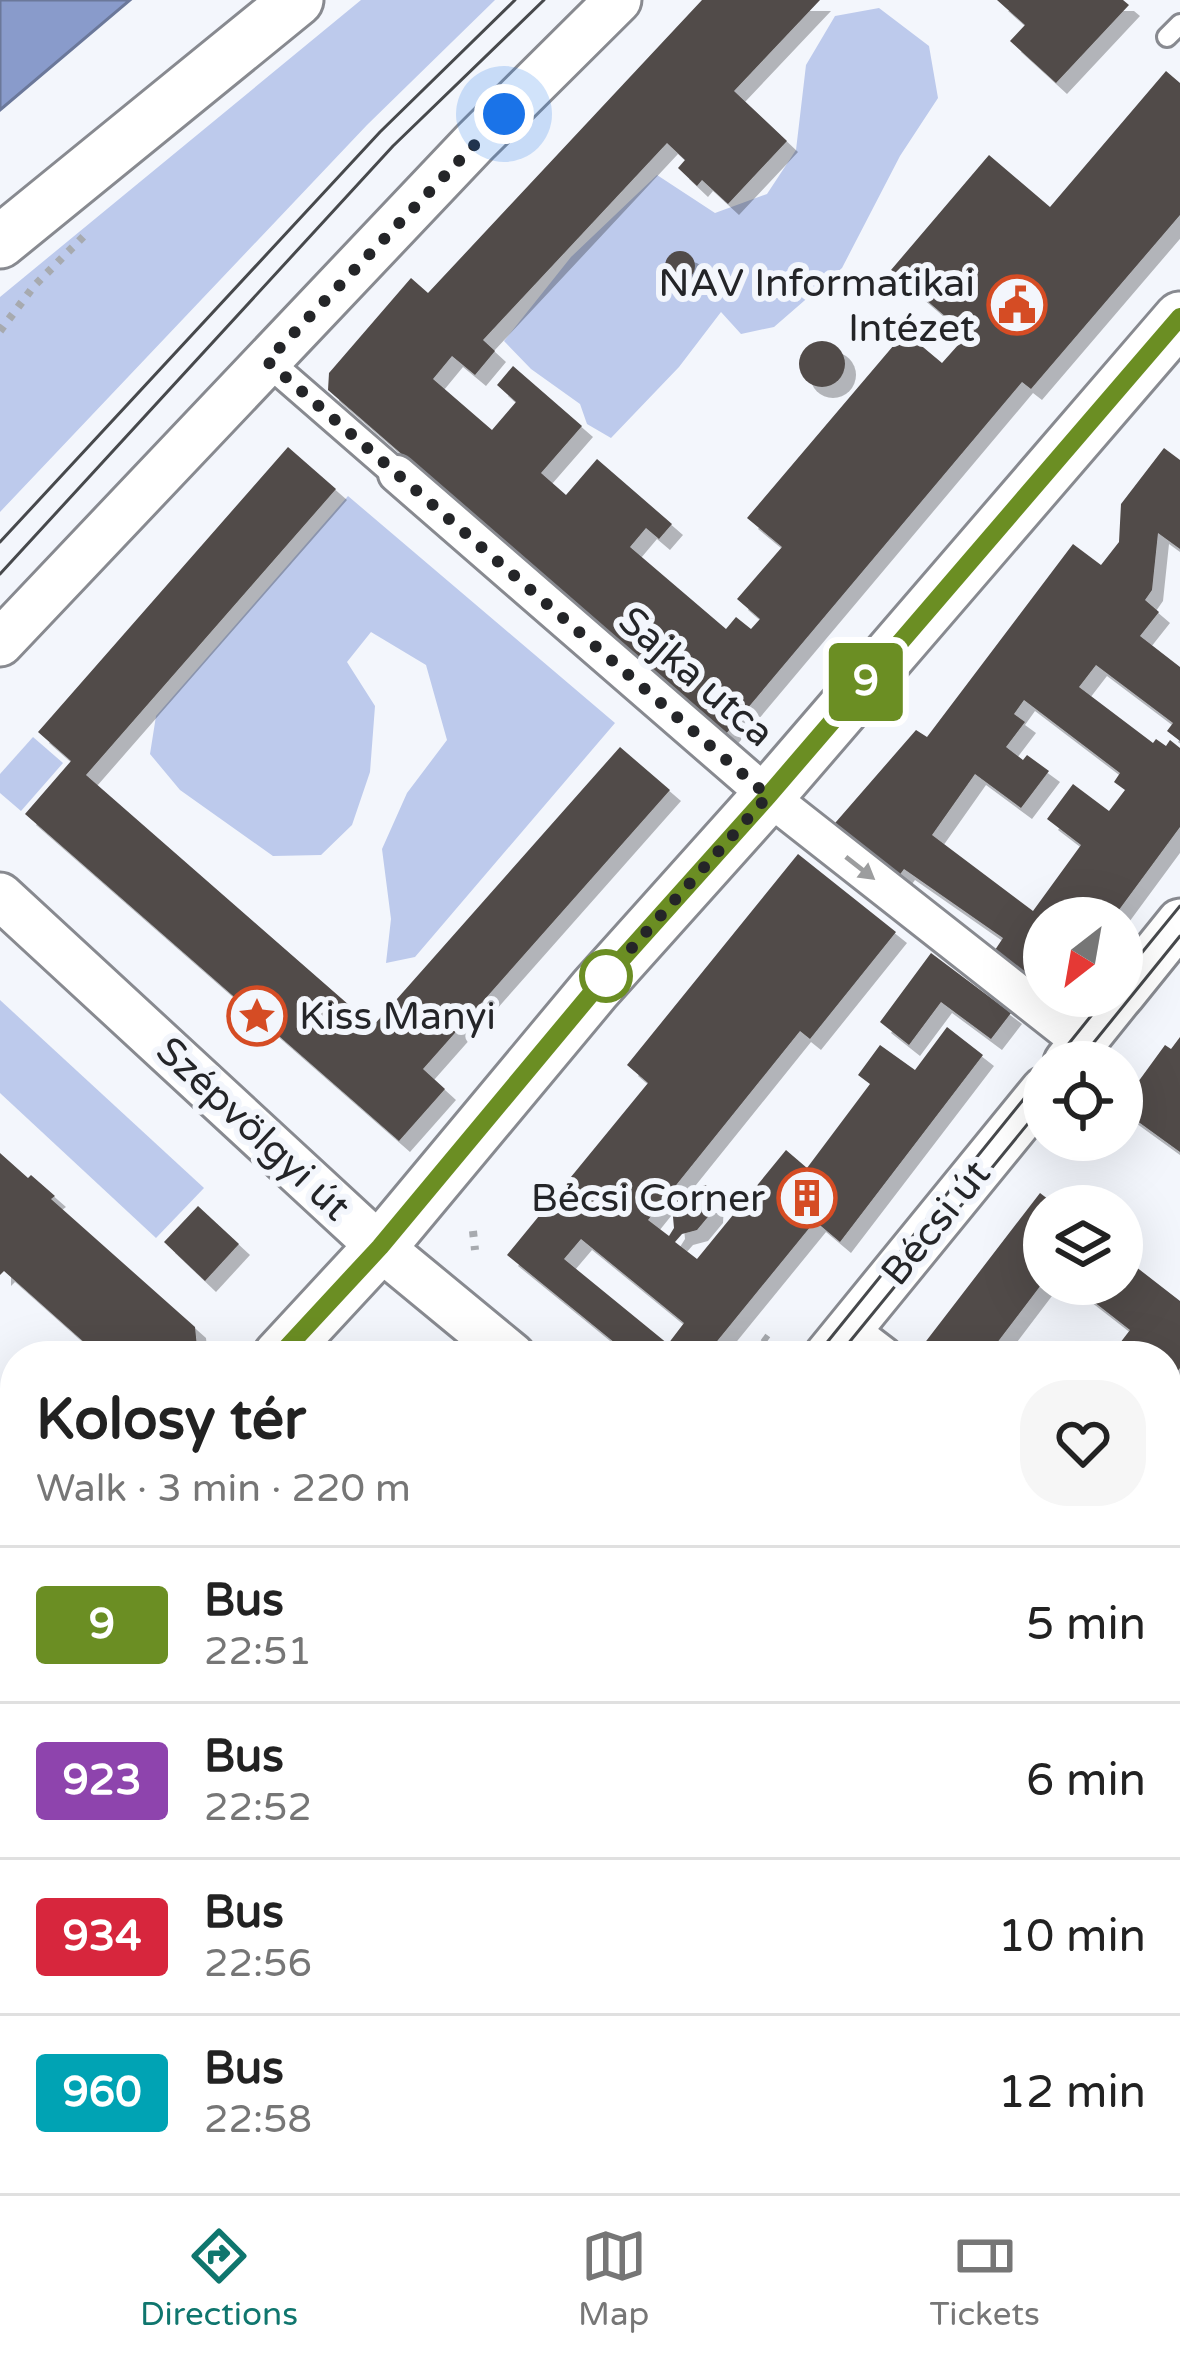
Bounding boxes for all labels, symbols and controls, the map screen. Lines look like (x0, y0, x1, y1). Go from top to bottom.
your location (474, 84, 534, 144)
place label: NAV Informatikai Intézet (658, 260, 975, 352)
public building icon: NAV Informatikai Intézet (986, 274, 1048, 336)
street label: Sajka utca (609, 597, 783, 757)
line badge: 9 (827, 643, 905, 721)
text: 9 (853, 656, 879, 707)
one-way arrow (844, 856, 875, 880)
north arrow (1023, 897, 1143, 1017)
map controls (1023, 897, 1143, 1305)
unlabelled marker (581, 951, 631, 1001)
place icon: Kiss Manyi (226, 985, 288, 1047)
place label: Kiss Manyi (299, 993, 496, 1040)
street label: Szépvölgyi út (146, 1027, 360, 1231)
button: locate (1023, 1041, 1143, 1161)
street label: Bécsi út (872, 1151, 1001, 1295)
building icon: Bécsi Corner (776, 1167, 838, 1229)
place label: Bécsi Corner (531, 1175, 765, 1222)
button: layers (1023, 1185, 1143, 1305)
button: heart (1020, 1380, 1146, 1506)
text: Kolosy tér (36, 1386, 306, 1454)
text: Walk · 3 min · 220 m (36, 1465, 411, 1512)
text: Bus (204, 1574, 284, 1628)
text: 5 min (1026, 1598, 1146, 1652)
text: 9 (89, 1599, 115, 1650)
text: 22:51 (204, 1628, 312, 1675)
text: Bus (204, 1730, 284, 1784)
text: 6 min (1026, 1754, 1146, 1808)
text: 923 (62, 1755, 142, 1806)
text: 22:52 (204, 1784, 312, 1831)
text: Bus (204, 1886, 284, 1940)
text: 10 min (998, 1910, 1146, 1964)
text: 934 (62, 1911, 142, 1962)
text: 22:56 (204, 1940, 312, 1987)
text: Bus (204, 2042, 284, 2096)
text: 12 min (998, 2066, 1146, 2120)
text: 960 (62, 2067, 142, 2118)
text: 22:58 (204, 2096, 312, 2143)
tab: Directions (140, 2223, 298, 2334)
tab: Map (578, 2223, 649, 2334)
tab: Tickets (930, 2223, 1040, 2334)

